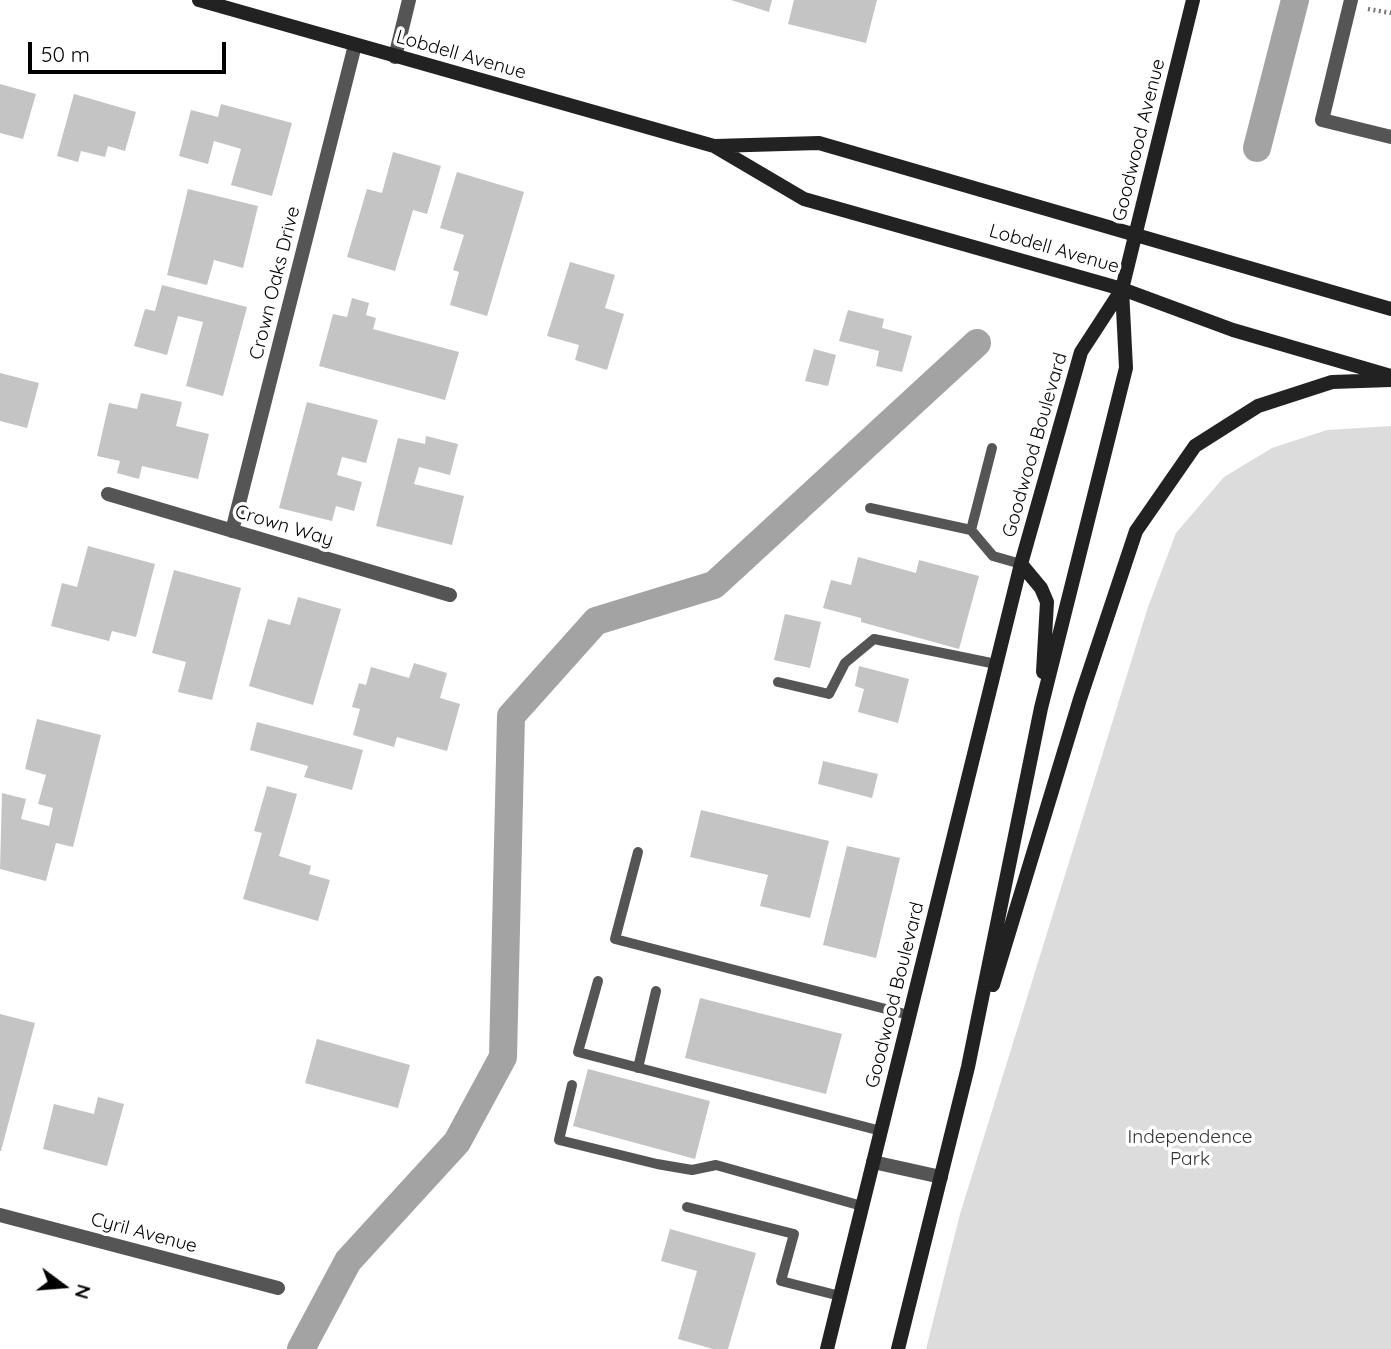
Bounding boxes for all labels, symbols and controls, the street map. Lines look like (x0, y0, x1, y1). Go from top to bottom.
street label: Lobdell Avenue (393, 26, 529, 84)
scale bar (32, 28, 229, 72)
text: 50 m (41, 41, 90, 67)
street label: Goodwood Avenue (1108, 56, 1170, 224)
street label: Crown Oaks Drive (245, 204, 305, 362)
street label: Lobdell Avenue (986, 220, 1122, 278)
street label: Goodwood Boulevard (998, 350, 1072, 540)
street label: Crown Way (232, 500, 336, 552)
street label: Goodwood Boulevard (861, 900, 929, 1090)
park label: Independence Park (1127, 1126, 1253, 1170)
street label: Cyril Avenue (88, 1208, 200, 1258)
north arrow (28, 1251, 98, 1321)
text: N (70, 1282, 97, 1302)

